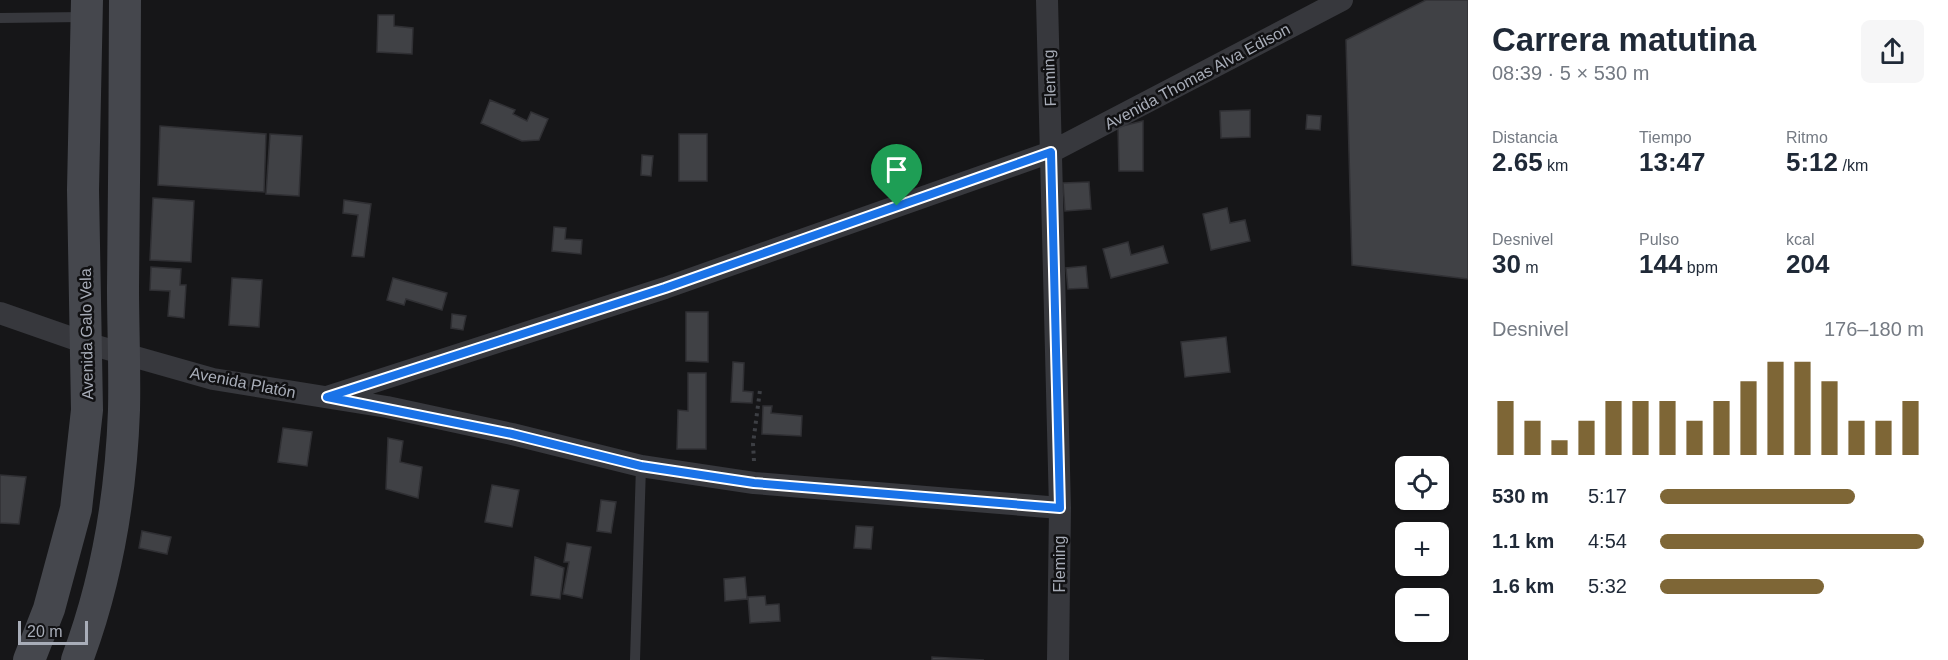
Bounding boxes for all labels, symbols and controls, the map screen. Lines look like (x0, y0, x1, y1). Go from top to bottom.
street label: Avenida Thomas Alva Edison (1102, 20, 1293, 133)
button: share (1861, 20, 1924, 83)
text: Carrera matutina (1492, 21, 1756, 58)
street label: Fleming (1040, 49, 1059, 107)
text: 08:39 · 5 × 530 m (1492, 62, 1649, 84)
text: Distancia (1492, 129, 1558, 146)
text: Tiempo (1639, 129, 1692, 146)
text: Ritmo (1786, 129, 1828, 146)
pin (871, 144, 922, 206)
text: 2.65 (1492, 147, 1543, 177)
text: 13:47 (1639, 147, 1706, 177)
text: 5:12 (1786, 147, 1838, 177)
icon: arrive (880, 153, 913, 186)
text: km (1543, 157, 1568, 174)
text: /km (1838, 157, 1868, 174)
text: Desnivel (1492, 231, 1553, 248)
text: Pulso (1639, 231, 1679, 248)
text: kcal (1786, 231, 1814, 248)
text: 30 (1492, 249, 1521, 279)
text: 144 (1639, 249, 1682, 279)
text: 204 (1786, 249, 1829, 279)
text: m (1521, 259, 1539, 276)
text: bpm (1682, 259, 1718, 276)
street label: Avenida Galo Vela (77, 268, 96, 400)
text: Desnivel (1492, 318, 1569, 340)
text: 176–180 m (1824, 318, 1924, 340)
street label: Avenida Platón (189, 364, 297, 401)
map controls (1395, 456, 1449, 642)
button: locate (1395, 456, 1449, 510)
text: 530 m (1492, 485, 1549, 507)
text: 5:17 (1588, 485, 1627, 507)
button: + (1395, 522, 1449, 576)
text: 1.1 km (1492, 530, 1554, 552)
text: 4:54 (1588, 530, 1627, 552)
street label: Fleming (1051, 536, 1068, 592)
text: 1.6 km (1492, 575, 1554, 597)
text: 5:32 (1588, 575, 1627, 597)
button: − (1395, 588, 1449, 642)
scale bar (18, 618, 88, 646)
text: 20 m (27, 623, 63, 640)

